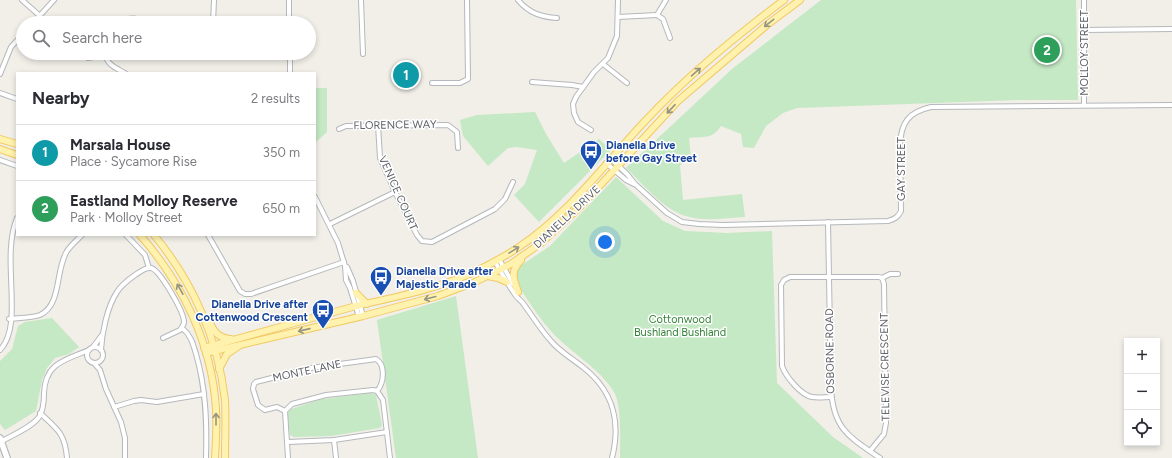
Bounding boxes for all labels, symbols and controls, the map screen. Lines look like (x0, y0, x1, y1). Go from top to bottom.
street label: MOLLOY STREET (1078, 10, 1091, 96)
search box (16, 16, 316, 60)
one-way arrow (763, 19, 774, 28)
icon: search (30, 27, 52, 49)
text: Search here (62, 29, 142, 47)
pin: 2 (1034, 35, 1060, 65)
pin: 1 (393, 60, 419, 90)
one-way arrow (691, 67, 702, 76)
text: Nearby (32, 88, 90, 108)
text: 2 results (251, 91, 300, 106)
one-way arrow (666, 104, 676, 114)
street label: FLORENCE WAY (353, 118, 437, 132)
text: Marsala House (70, 136, 171, 154)
street label: GAY STREET (895, 137, 908, 201)
bus stop icon: Dianella Drive before Gay Street (578, 138, 604, 171)
place label: Dianella Drive before Gay Street (606, 139, 697, 165)
text: 1 (42, 145, 48, 160)
text: 350 m (263, 145, 300, 160)
text: Place · Sycamore Rise (70, 154, 197, 169)
street label: VENICE COURT (376, 154, 420, 232)
street label: DIANELLA DRIVE (531, 183, 603, 251)
text: Eastland Molloy Reserve (70, 192, 237, 210)
text: 2 (41, 201, 49, 216)
text: 650 m (263, 201, 300, 216)
text: Park · Molloy Street (70, 210, 183, 225)
your location (595, 232, 615, 252)
one-way arrow (508, 246, 520, 254)
bus stop icon: Dianella Drive after Majestic Parade (368, 264, 394, 297)
place label: Dianella Drive after Majestic Parade (396, 265, 494, 291)
one-way arrow (175, 283, 183, 295)
one-way arrow (423, 295, 436, 302)
bus stop icon: Dianella Drive after Cottenwood Crescent (310, 297, 336, 330)
place label: Dianella Drive after Cottenwood Crescent (196, 298, 309, 324)
street label: OSBORNE ROAD (823, 308, 837, 394)
park label: Cottonwood Bushland Bushland (634, 313, 726, 339)
street label: TELEVISE CRESCENT (878, 313, 892, 421)
one-way arrow (298, 327, 311, 334)
map controls (1124, 338, 1160, 446)
button: + (1124, 338, 1160, 374)
street label: MONTE LANE (271, 357, 343, 385)
button: − (1124, 374, 1160, 410)
button: locate (1124, 410, 1160, 446)
one-way arrow (212, 413, 220, 426)

